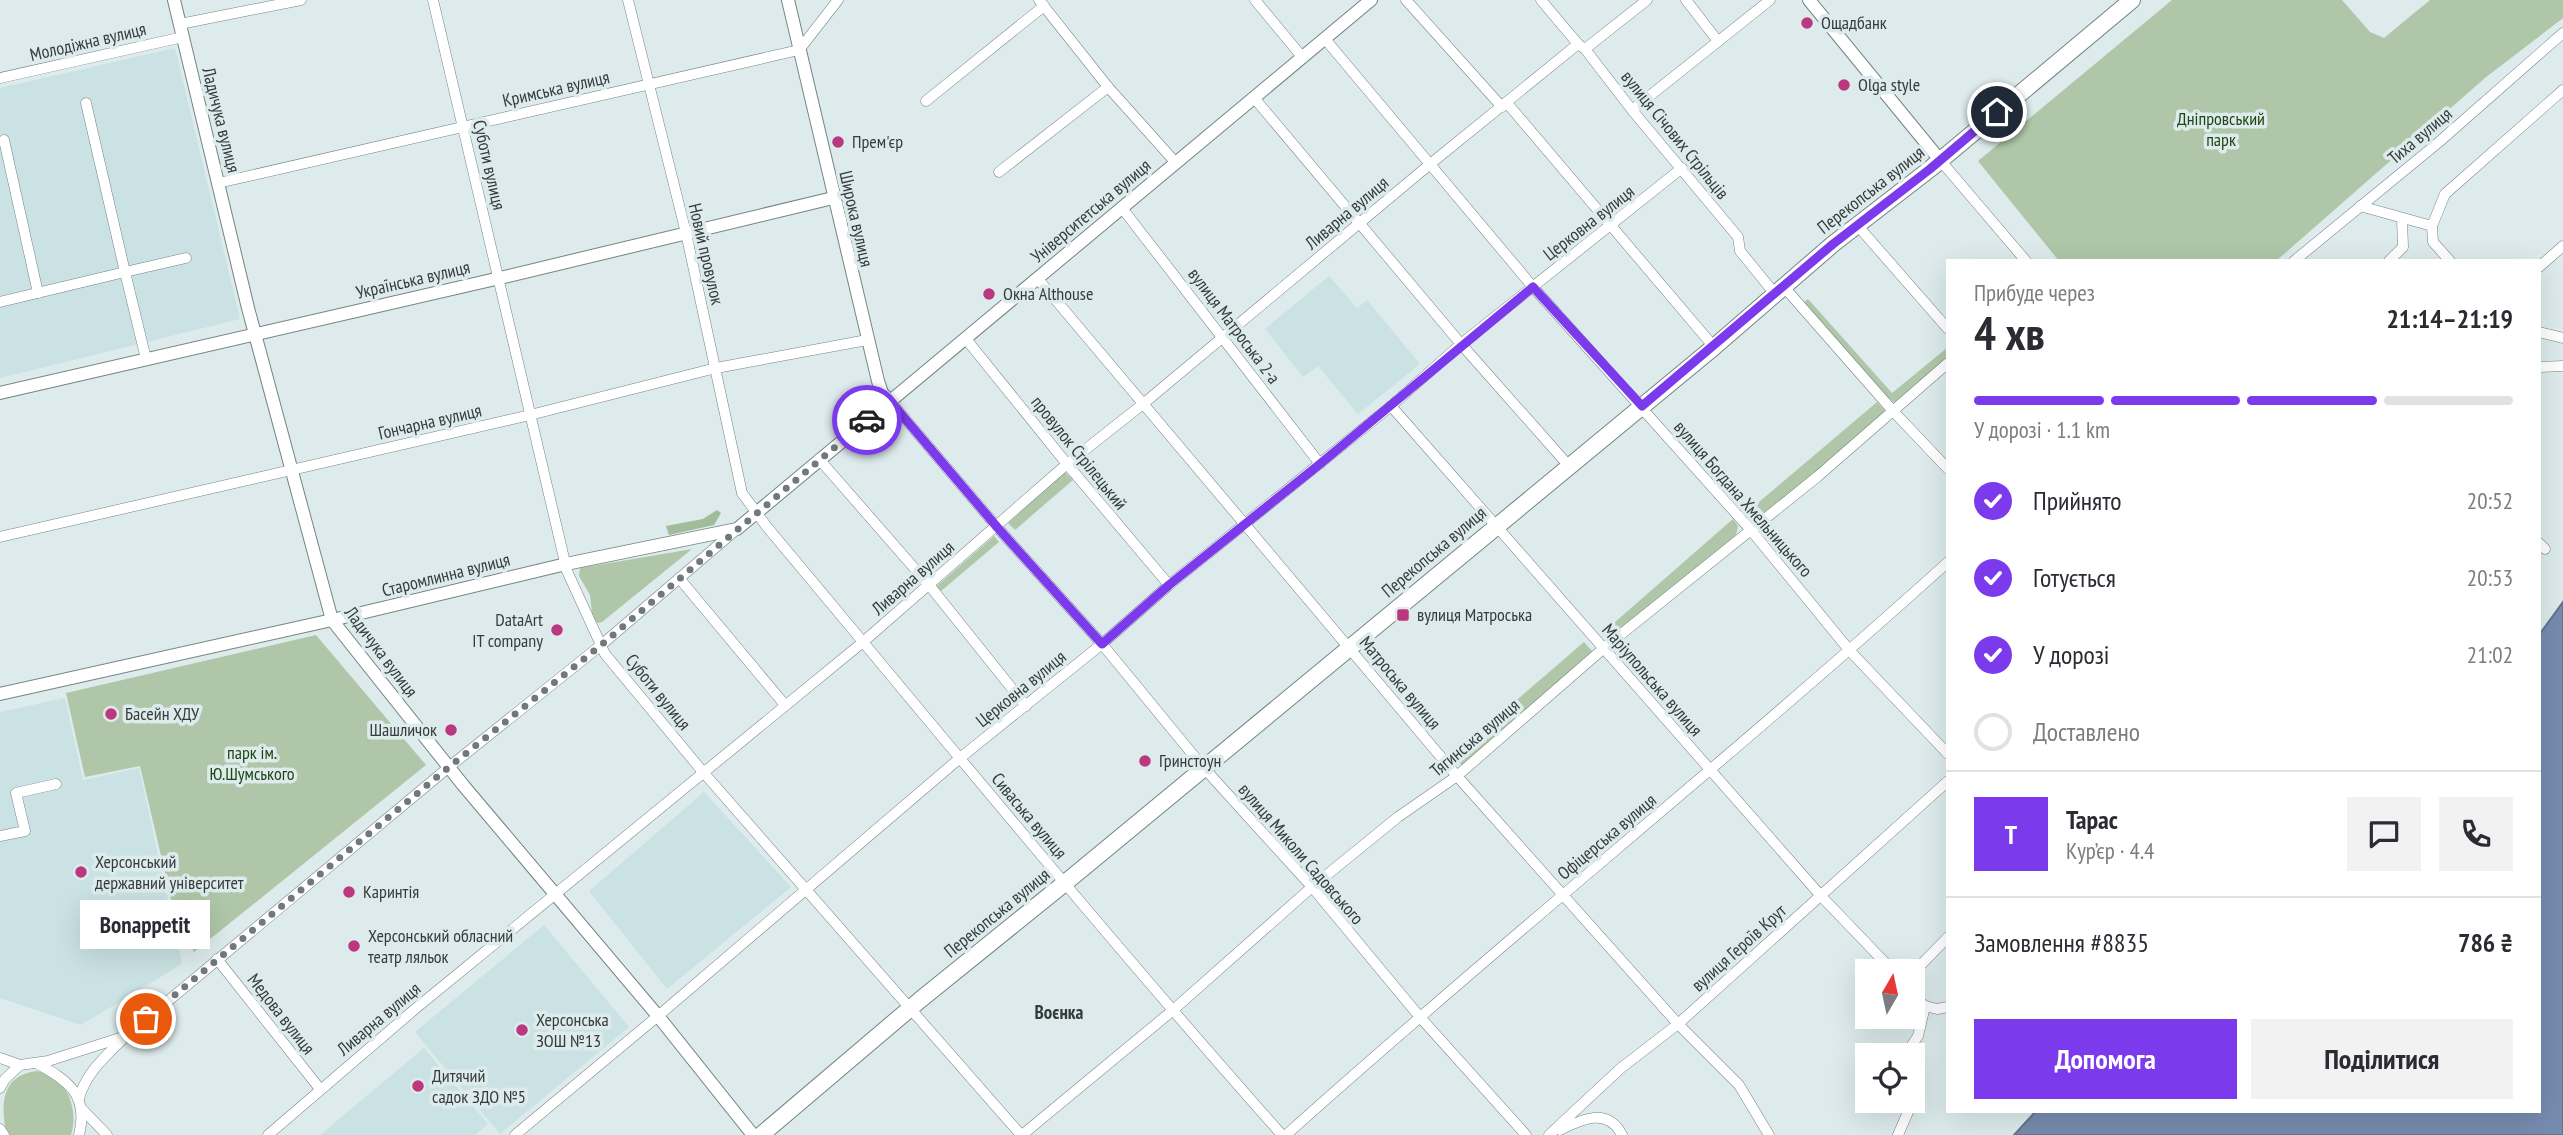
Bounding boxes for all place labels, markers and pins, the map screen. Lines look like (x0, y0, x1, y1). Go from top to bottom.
place label: Ощадбанк (1821, 11, 1887, 34)
marker: Ощадбанк (1799, 15, 1815, 31)
place label: Olga style (1858, 73, 1920, 96)
marker: Olga style (1836, 77, 1852, 93)
pin (1967, 82, 2027, 142)
place label: Прем'єр (852, 130, 903, 153)
marker: Прем'єр (830, 134, 846, 150)
place label: Окна Althouse (1003, 282, 1093, 305)
marker: Окна Althouse (981, 286, 997, 302)
place label: вулиця Матроська (1417, 603, 1532, 626)
marker: вулиця Матроська (1395, 607, 1411, 623)
place label: DataArt IT company (472, 608, 543, 652)
marker: DataArt IT company (549, 622, 565, 638)
place label: Басейн ХДУ (125, 702, 200, 725)
marker: Басейн ХДУ (103, 706, 119, 722)
place label: Шашличок (369, 718, 437, 741)
marker: Шашличок (443, 722, 459, 738)
place label: Гринстоун (1159, 749, 1221, 772)
marker: Гринстоун (1137, 753, 1153, 769)
place label: Херсонський державний університет (95, 850, 244, 894)
marker: Херсонський державний університет (73, 864, 89, 880)
place label: Каринтія (363, 880, 419, 903)
marker: Каринтія (341, 884, 357, 900)
callout: Bonappetit (81, 900, 211, 949)
place label: Херсонський обласний театр ляльок (368, 924, 513, 968)
marker: Херсонський обласний театр ляльок (346, 938, 362, 954)
pin (116, 989, 176, 1049)
place label: Херсонська ЗОШ №13 (536, 1008, 609, 1052)
marker: Херсонська ЗОШ №13 (514, 1022, 530, 1038)
place label: Дитячий садок ЗДО №5 (432, 1064, 526, 1108)
marker: Дитячий садок ЗДО №5 (410, 1078, 426, 1094)

